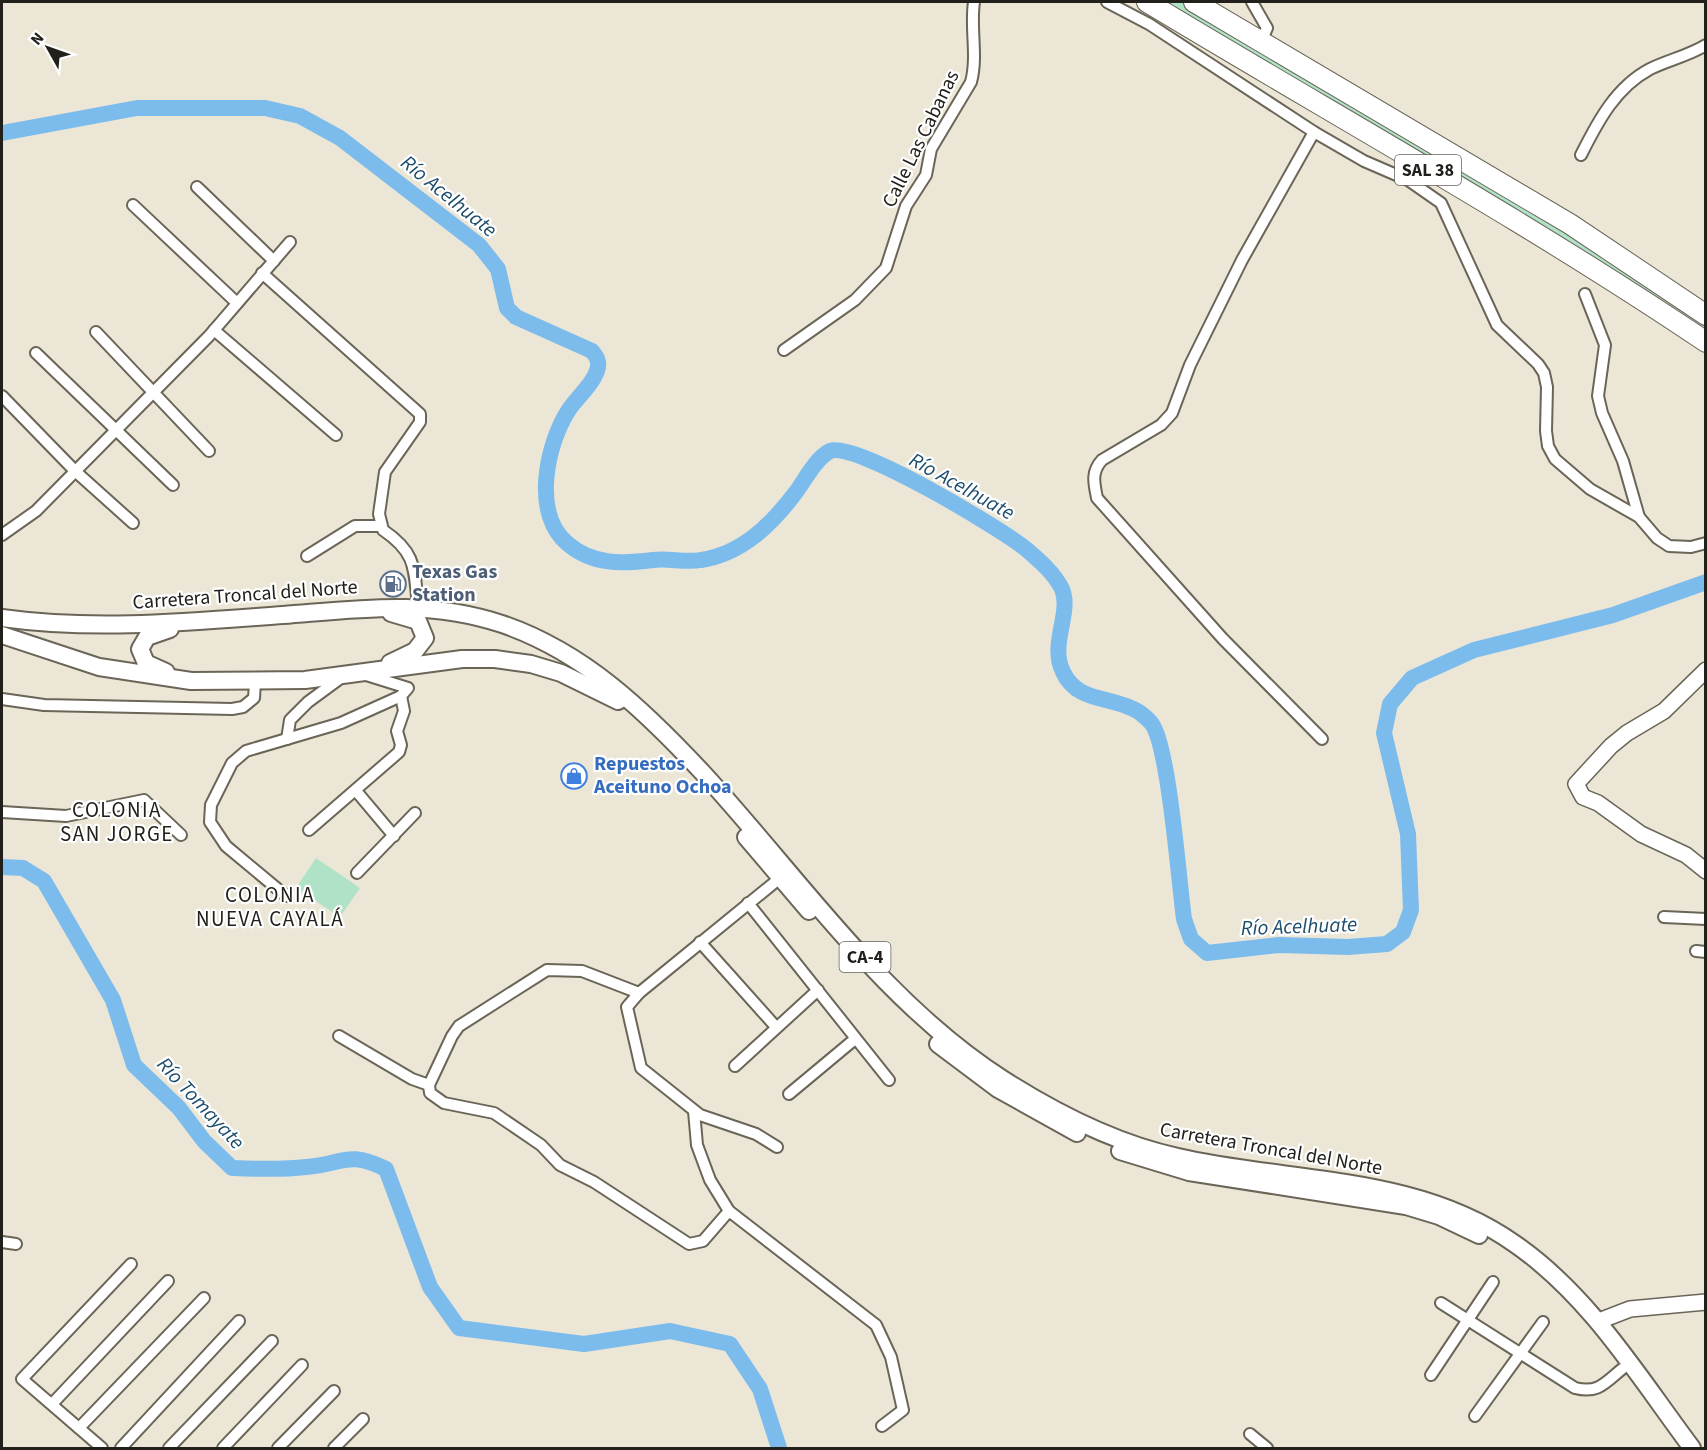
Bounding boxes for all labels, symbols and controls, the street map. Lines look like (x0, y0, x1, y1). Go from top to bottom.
north arrow (18, 18, 78, 78)
text: N (25, 28, 49, 50)
street label: Calle Las Cabanas (876, 66, 966, 212)
water label: Río Acelhuate (394, 148, 504, 244)
road number: SAL 38 (1395, 155, 1461, 185)
water label: Río Acelhuate (904, 445, 1020, 527)
place label: Texas Gas Station (412, 558, 497, 609)
fuel station icon: Texas Gas Station (378, 569, 408, 599)
street label: Carretera Troncal del Norte (132, 573, 359, 617)
place label: Repuestos Aceituno Ochoa (593, 750, 732, 801)
shop icon: Repuestos Aceituno Ochoa (559, 761, 589, 791)
district label: COLONIA SAN JORGE (60, 795, 174, 849)
district label: COLONIA NUEVA CAYALÁ (196, 880, 344, 934)
water label: Río Acelhuate (1240, 909, 1358, 943)
road number: CA-4 (840, 942, 890, 972)
water label: Río Tomayate (150, 1050, 252, 1156)
street label: Carretera Troncal del Norte (1158, 1116, 1385, 1182)

